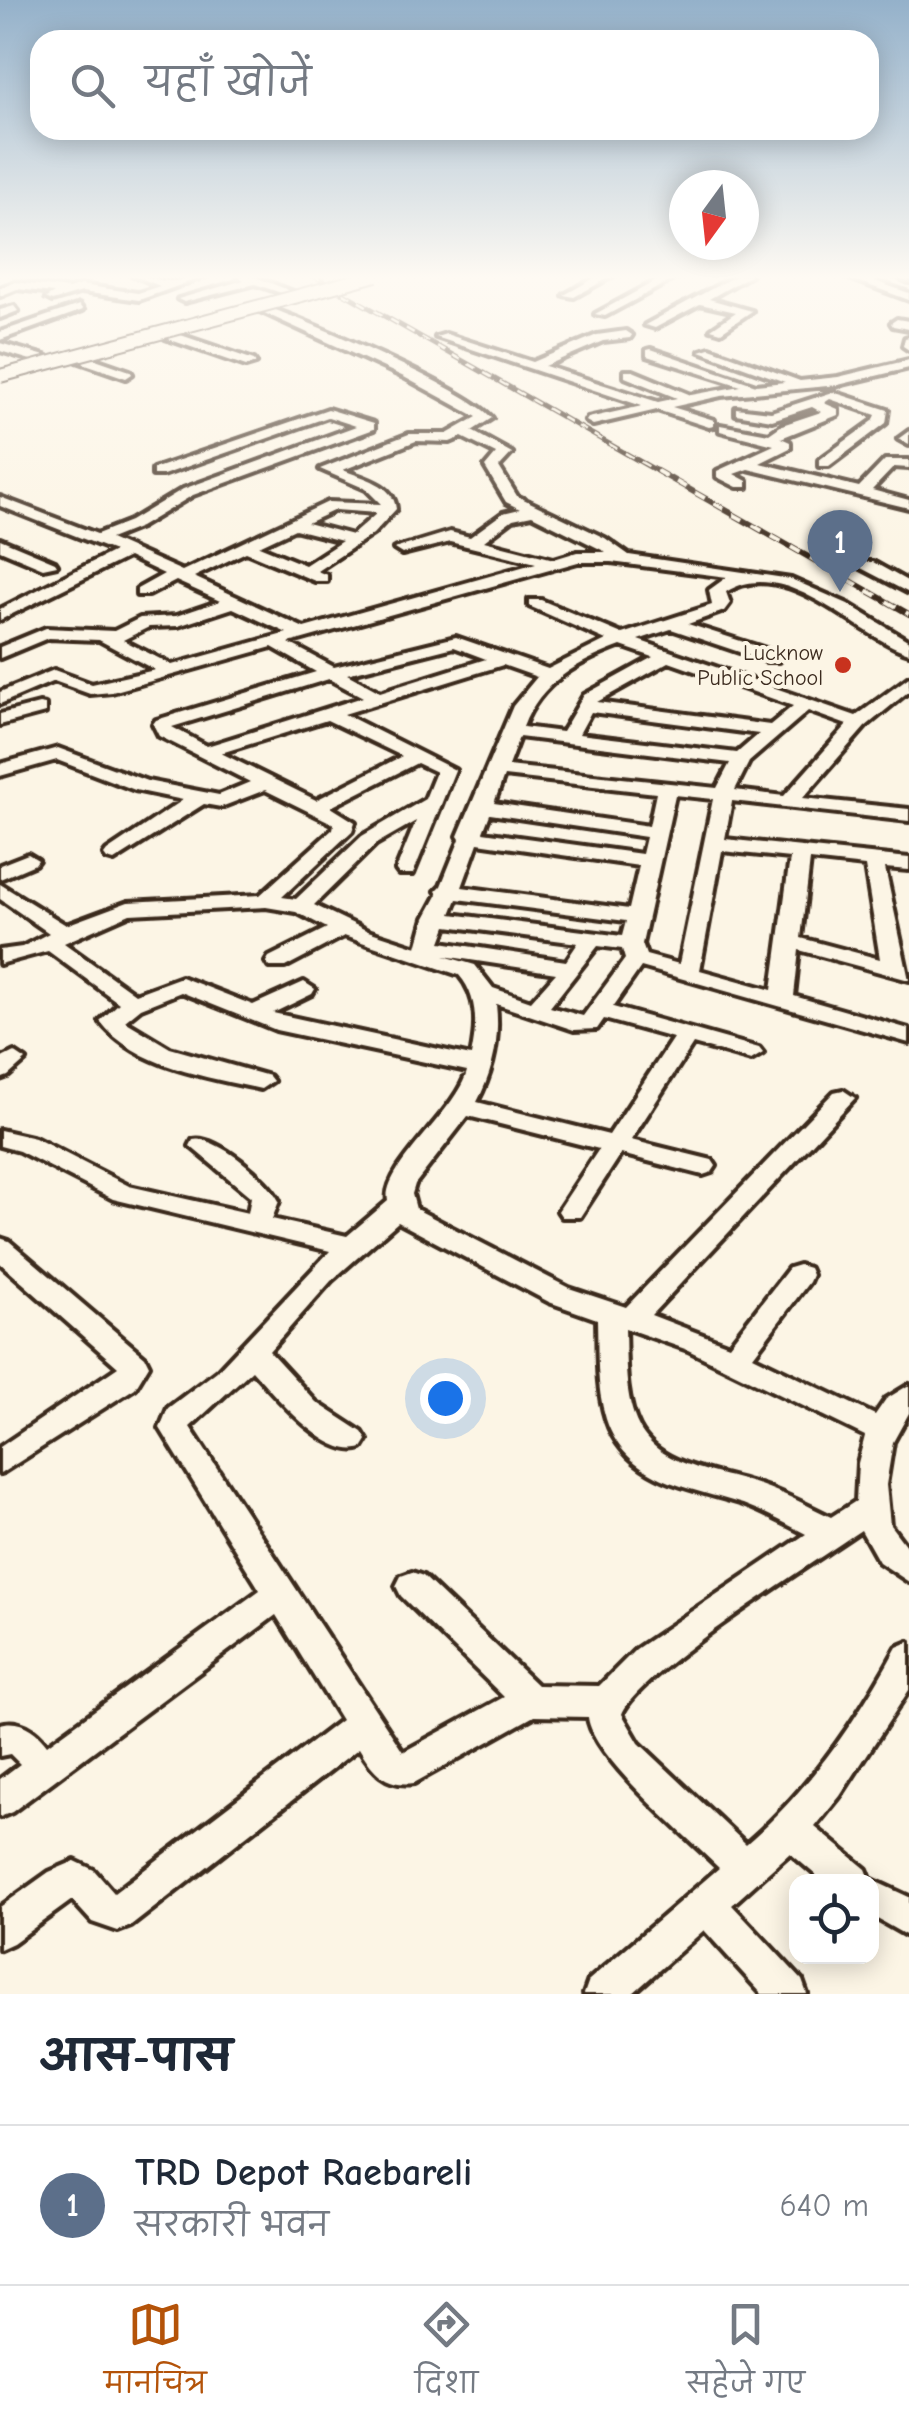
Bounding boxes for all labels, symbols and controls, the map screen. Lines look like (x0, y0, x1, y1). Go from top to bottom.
search box (30, 30, 879, 140)
icon: search (65, 58, 120, 113)
text: यहाँ खोजें (145, 61, 311, 105)
north arrow (669, 170, 759, 260)
pin: 1 (808, 510, 872, 592)
place label: Lucknow Public School (697, 640, 823, 691)
marker: Lucknow Public School (832, 654, 854, 676)
your location (420, 1373, 471, 1424)
map controls (789, 1874, 879, 1964)
button: locate (789, 1874, 879, 1964)
text: आस-पास (40, 2032, 232, 2081)
text: TRD Depot Raebareli (135, 2151, 472, 2195)
text: 1 (66, 2187, 79, 2224)
text: 640 m (780, 2187, 869, 2224)
text: सरकारी भवन (135, 2207, 329, 2244)
tab: मानचित्र (104, 2297, 207, 2414)
tab: दिशा (415, 2297, 478, 2414)
tab: सहेजे गए (686, 2297, 805, 2414)

